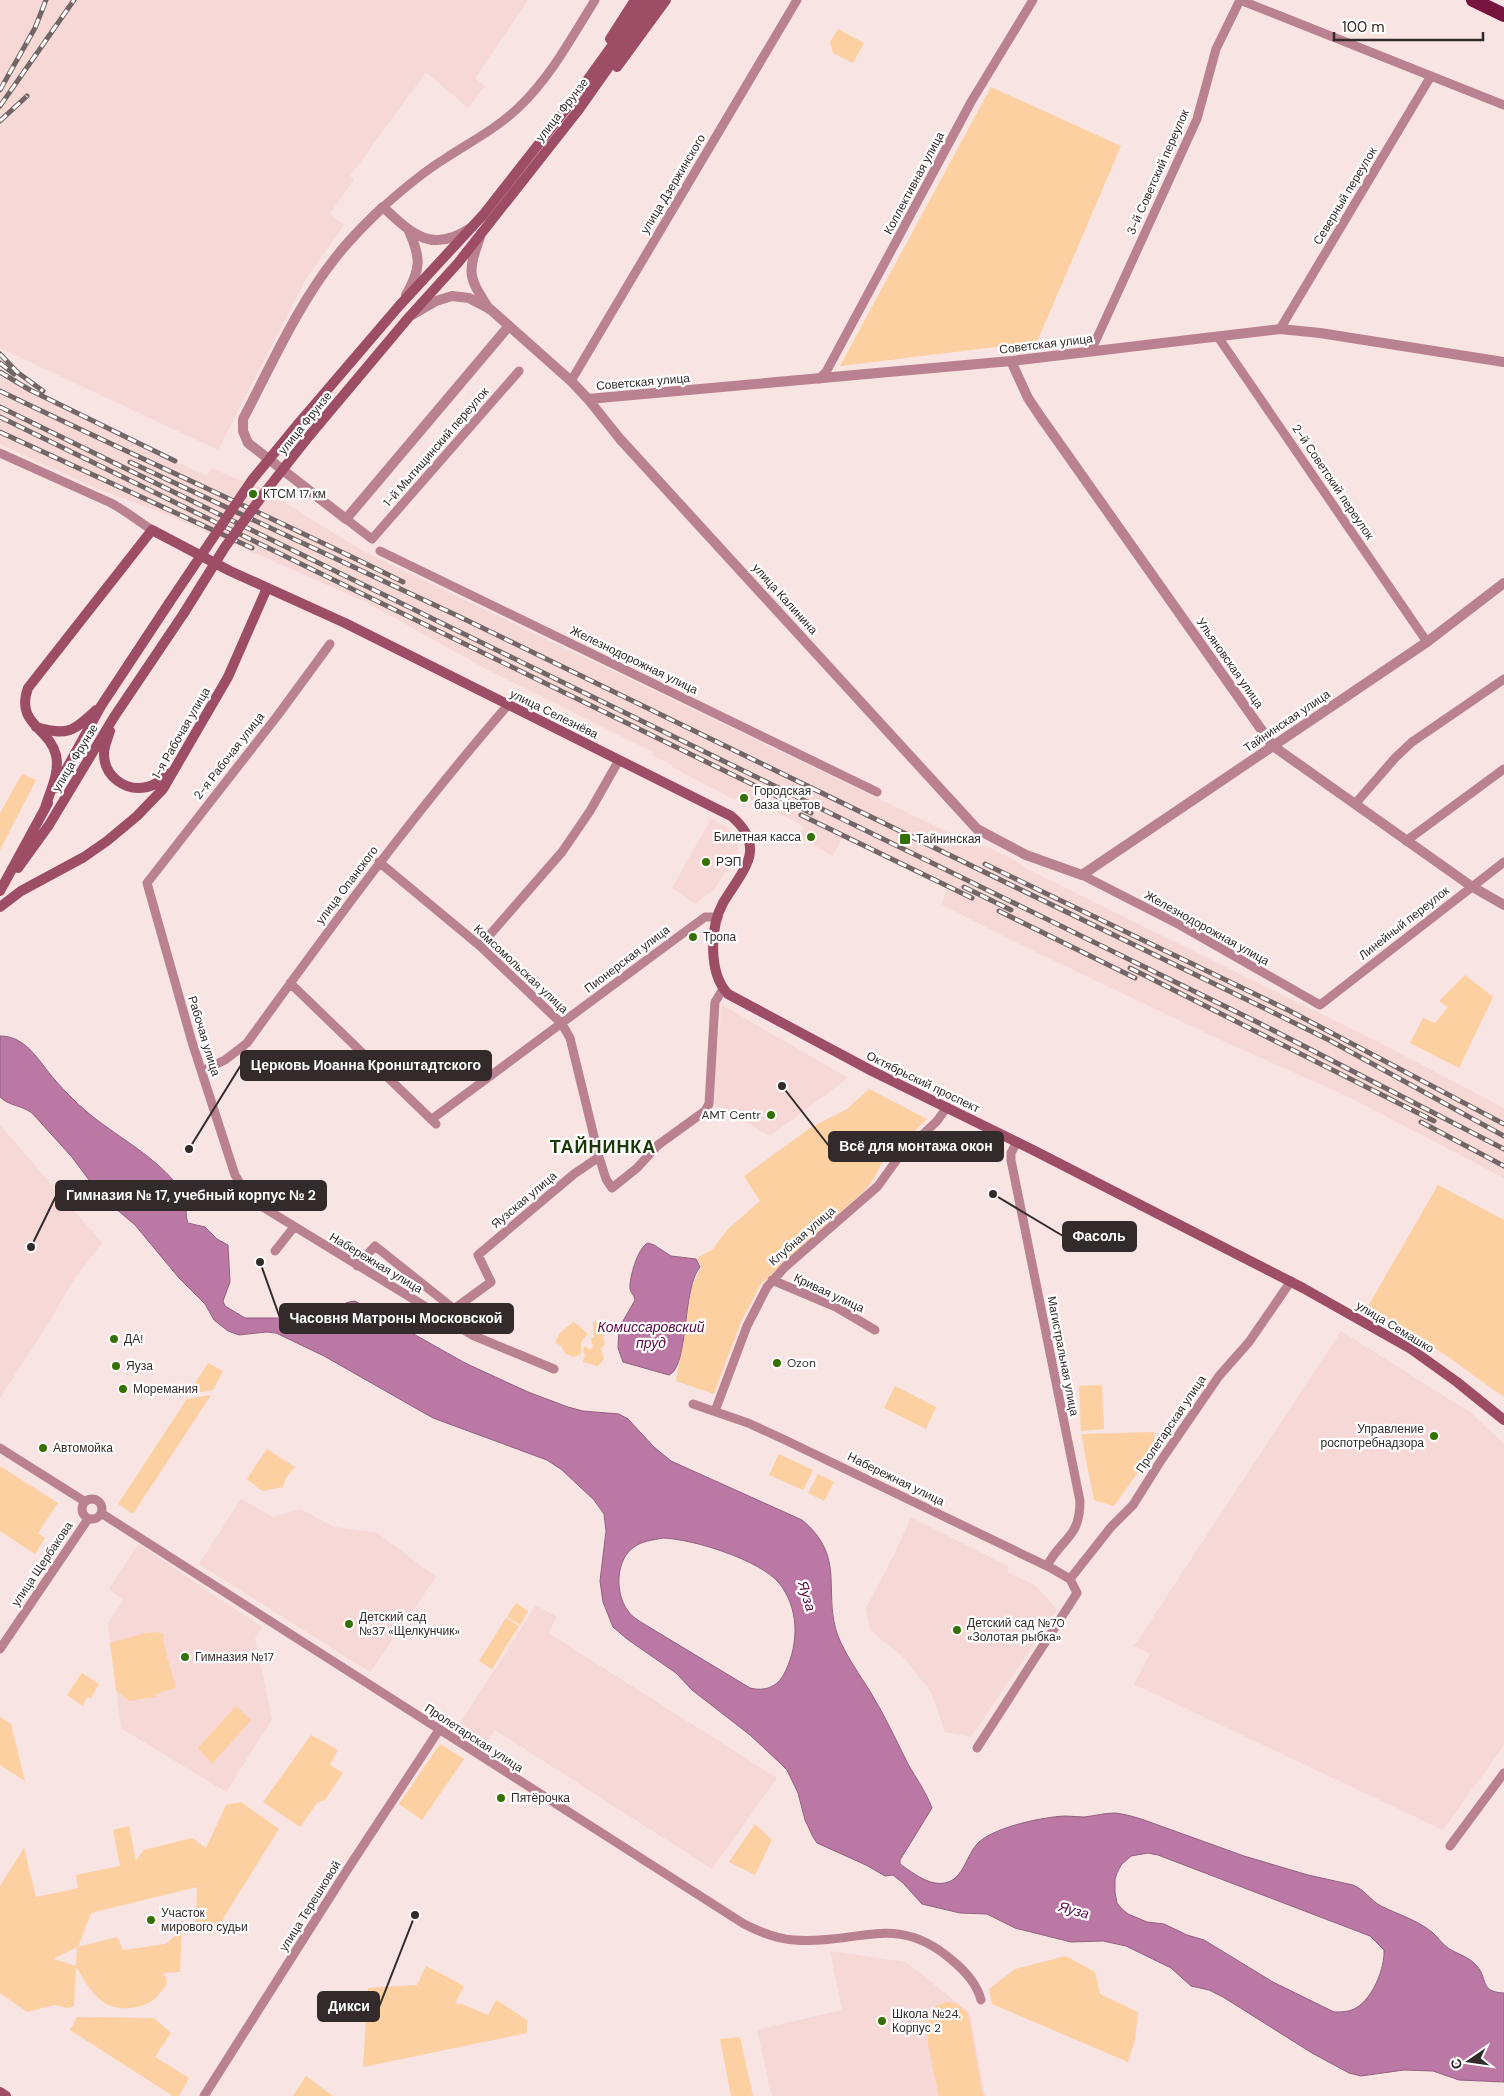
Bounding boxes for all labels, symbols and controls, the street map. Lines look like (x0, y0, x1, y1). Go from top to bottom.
scale bar (1334, 10, 1483, 42)
text: 100 m (1342, 17, 1385, 37)
street label: улица Фрунзе (532, 75, 592, 145)
street label: 3-й Советский переулок (1123, 106, 1193, 237)
street label: Коллективная улица (880, 129, 948, 237)
street label: улица Дзержинского (637, 131, 709, 237)
street label: Северный переулок (1309, 144, 1381, 248)
street label: Советская улица (998, 330, 1094, 358)
street label: Советская улица (595, 370, 691, 394)
street label: 1-й Мытищинский переулок (380, 383, 493, 510)
street label: улица Фрунзе (275, 388, 335, 458)
street label: 2-й Советский переулок (1288, 421, 1378, 543)
place label: КТСМ 17 км (263, 486, 326, 502)
marker: КТСМ 17 км (247, 488, 259, 500)
street label: улица Калинина (749, 560, 821, 638)
street label: Ульяновская улица (1193, 615, 1267, 712)
street label: Железнодорожная улица (568, 622, 701, 698)
street label: 1-я Рабочая улица (148, 684, 214, 782)
street label: улица Селезнёва (507, 686, 601, 742)
street label: Тайнинская улица (1241, 686, 1334, 756)
street label: 2-я Рабочая улица (190, 709, 268, 803)
street label: улица Фрунзе (48, 721, 102, 795)
place label: Городская база цветов (754, 783, 820, 813)
marker: Городская база цветов (738, 792, 750, 804)
place label: Билетная касса (714, 829, 801, 845)
marker: Билетная касса (805, 831, 817, 843)
place label: Тайнинская (916, 831, 981, 847)
marker: Тайнинская (898, 832, 912, 846)
street label: улица Опанского (312, 842, 382, 927)
place label: РЭП (716, 854, 741, 870)
marker: РЭП (700, 856, 712, 868)
street label: Линейный переулок (1355, 882, 1453, 963)
street label: Железнодорожная улица (1142, 887, 1272, 969)
street label: Комсомольская улица (470, 921, 572, 1017)
street label: Пионерская улица (581, 921, 673, 996)
place label: Тропа (703, 929, 737, 945)
marker: Тропа (687, 931, 699, 943)
street label: Рабочая улица (184, 994, 224, 1078)
street label: Октябрьский проспект (864, 1048, 983, 1117)
callout: Церковь Иоанна Кронштадтского (241, 1051, 491, 1080)
text: Церковь Иоанна Кронштадтского (251, 1056, 481, 1074)
place label: AMT Centr (702, 1107, 762, 1123)
marker: AMT Centr (765, 1109, 777, 1121)
callout: Всё для монтажа окон (829, 1132, 1003, 1161)
district label: ТАЙНИНКА (550, 1135, 656, 1159)
text: Всё для монтажа окон (839, 1137, 993, 1155)
street label: Яузская улица (488, 1168, 560, 1232)
callout: Гимназия № 17, учебный корпус № 2 (56, 1181, 326, 1210)
text: Гимназия № 17, учебный корпус № 2 (66, 1186, 316, 1204)
street label: Клубная улица (765, 1203, 839, 1269)
callout: Фасоль (1063, 1222, 1136, 1251)
text: Фасоль (1072, 1227, 1126, 1245)
street label: Набережная улица (326, 1229, 426, 1297)
street label: Кривая улица (791, 1270, 867, 1316)
street label: Магистральная улица (1044, 1295, 1083, 1418)
street label: улица Семашко (1353, 1297, 1437, 1357)
callout: Часовня Матроны Московской (280, 1304, 513, 1333)
text: Часовня Матроны Московской (290, 1309, 502, 1327)
water label: Комиссаровский пруд (598, 1318, 705, 1352)
place label: ДА! (124, 1331, 143, 1347)
marker: ДА! (108, 1333, 120, 1345)
place label: Ozon (787, 1355, 816, 1371)
marker: Ozon (771, 1357, 783, 1369)
place label: Яуза (126, 1358, 153, 1374)
marker: Яуза (110, 1360, 122, 1372)
street label: Пролетарская улица (1132, 1372, 1210, 1476)
place label: Моремания (133, 1381, 198, 1397)
marker: Моремания (117, 1383, 129, 1395)
place label: Управление роспотребнадзора (1320, 1421, 1424, 1451)
marker: Управление роспотребнадзора (1428, 1430, 1440, 1442)
place label: Автомойка (53, 1440, 113, 1456)
marker: Автомойка (37, 1442, 49, 1454)
street label: Набережная улица (845, 1449, 947, 1510)
street label: улица Щербакова (8, 1518, 76, 1610)
water label: Яуза (794, 1578, 820, 1614)
place label: Детский сад №37 «Щелкунчик» (359, 1609, 460, 1639)
place label: Детский сад №70 «Золотая рыбка» (967, 1615, 1065, 1645)
marker: Детский сад №37 «Щелкунчик» (343, 1618, 355, 1630)
marker: Детский сад №70 «Золотая рыбка» (951, 1624, 963, 1636)
place label: Гимназия №17 (195, 1649, 274, 1665)
marker: Гимназия №17 (179, 1651, 191, 1663)
street label: Пролетарская улица (422, 1700, 527, 1776)
place label: Пятёрочка (511, 1790, 570, 1806)
marker: Пятёрочка (495, 1792, 507, 1804)
street label: улица Терешковой (276, 1858, 344, 1954)
water label: Яуза (1056, 1897, 1091, 1923)
place label: Участок мирового судьи (161, 1905, 248, 1935)
marker: Участок мирового судьи (145, 1914, 157, 1926)
callout: Дикси (318, 1992, 379, 2021)
text: Дикси (328, 1997, 370, 2015)
place label: Школа №24. Корпус 2 (892, 2006, 961, 2036)
marker: Школа №24. Корпус 2 (876, 2015, 888, 2027)
north arrow (1444, 2036, 1494, 2086)
text: С (1446, 2057, 1466, 2071)

